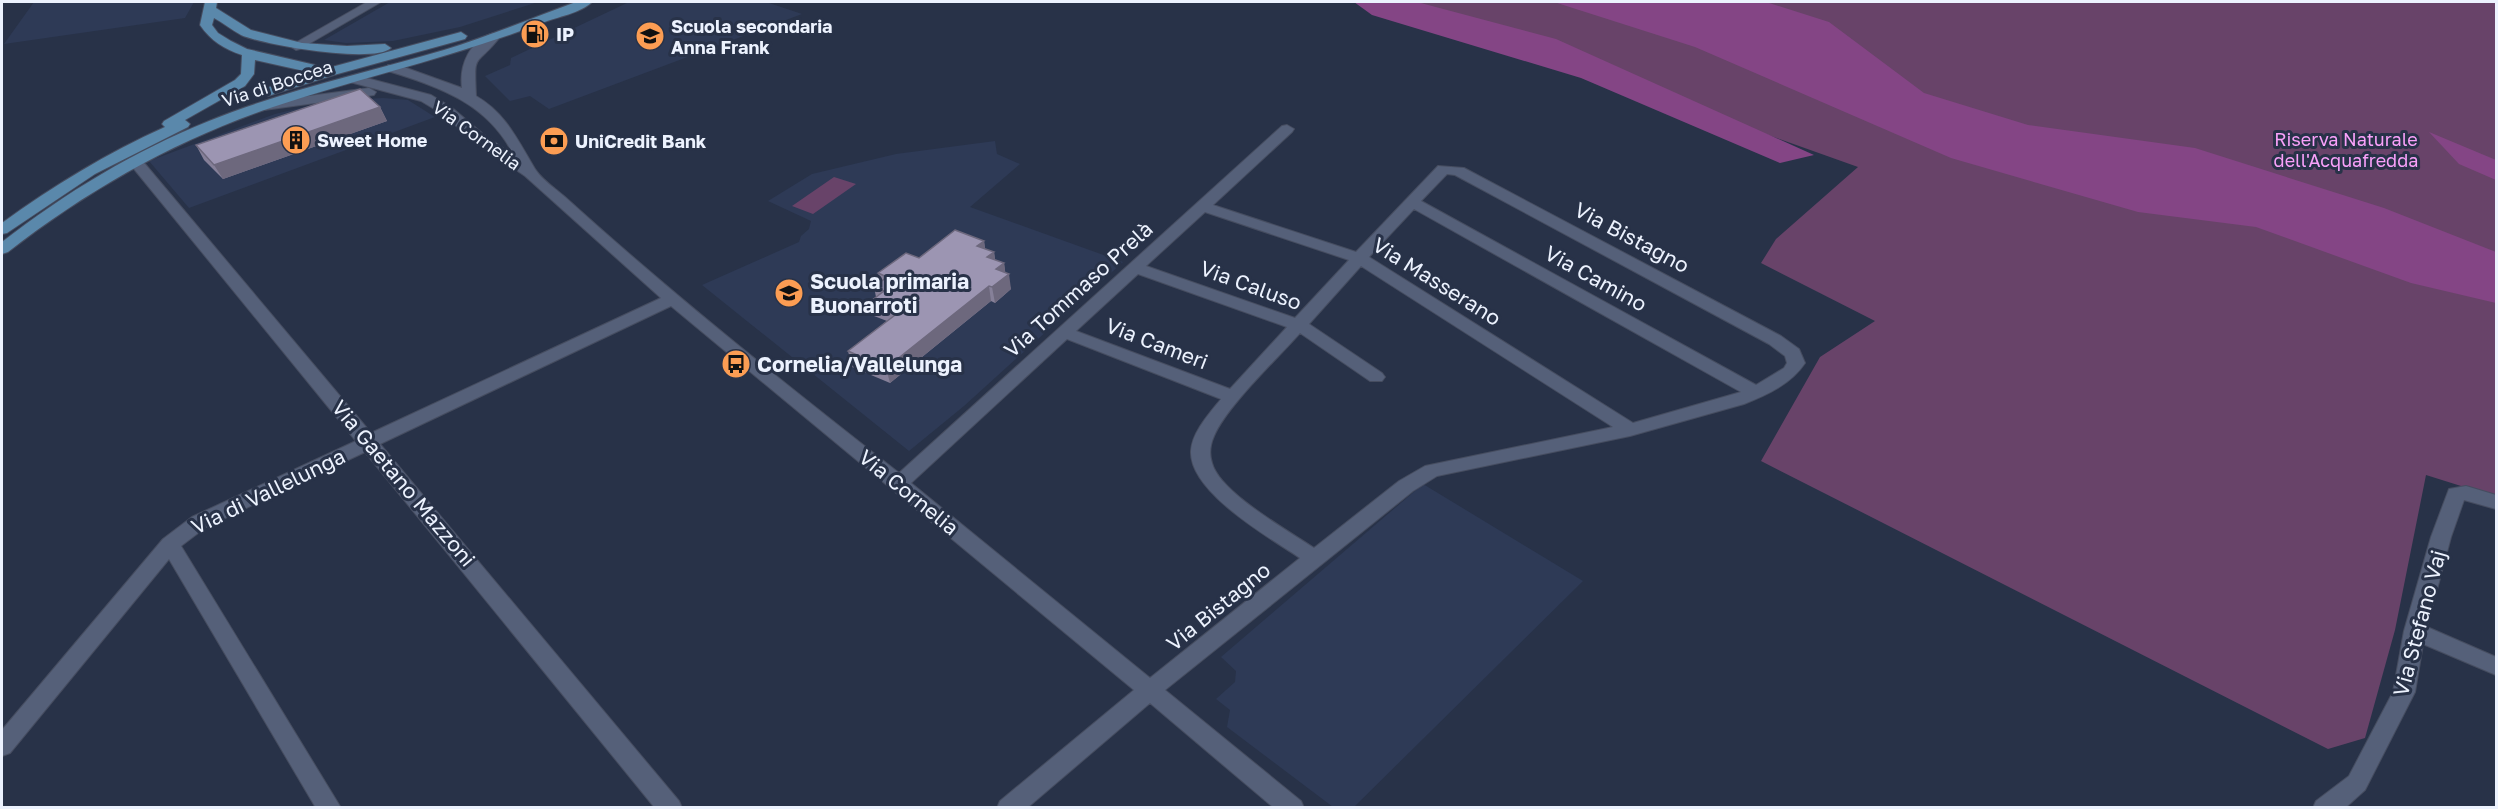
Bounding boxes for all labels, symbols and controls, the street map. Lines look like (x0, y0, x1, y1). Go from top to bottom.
place label: Scuola secondaria Anna Frank (671, 15, 833, 58)
fuel station icon: IP (519, 18, 551, 50)
school or university icon: Scuola secondaria Anna Frank (634, 20, 666, 52)
place label: IP (556, 23, 574, 45)
street label: Via di Boccea (219, 55, 335, 111)
street label: Via Cornelia (429, 96, 525, 174)
building icon: Sweet Home (280, 124, 312, 156)
bank icon: UniCredit Bank (538, 125, 570, 157)
park label: Riserva Naturale dell'Acquafredda (2274, 128, 2418, 171)
place label: Sweet Home (317, 129, 428, 151)
place label: UniCredit Bank (575, 130, 707, 152)
street label: Via Bistagno (1570, 196, 1694, 278)
street label: Via Tommaso Prelà (998, 215, 1158, 363)
street label: Via Masserano (1368, 231, 1506, 331)
street label: Via Camino (1540, 239, 1652, 317)
street label: Via Caluso (1197, 255, 1305, 315)
place label: Scuola primaria Buonarroti (810, 268, 969, 318)
school or university icon: Scuola primaria Buonarroti (773, 277, 805, 309)
street label: Via Cameri (1102, 312, 1212, 374)
bus stop icon: Cornelia/Vallelunga (720, 348, 752, 380)
place label: Cornelia/Vallelunga (757, 351, 962, 377)
street label: Via Gaetano Mazzoni (327, 394, 481, 572)
street label: Via di Vallelunga (187, 443, 349, 539)
street label: Via Cornelia (854, 444, 964, 540)
street label: Via Stefano Vaj (2387, 547, 2451, 699)
street label: Via Bistagno (1161, 556, 1275, 656)

